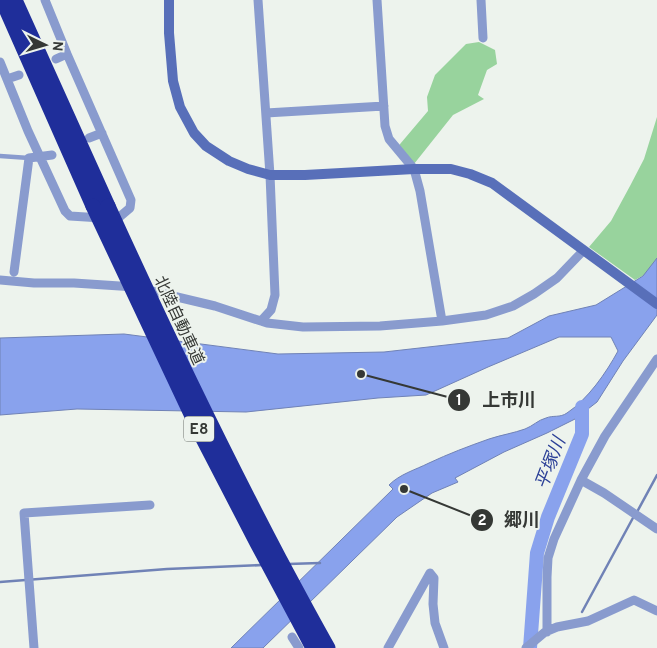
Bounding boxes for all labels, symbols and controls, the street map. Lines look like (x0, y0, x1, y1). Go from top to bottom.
north arrow (20, 20, 70, 70)
text: N (48, 40, 65, 52)
street label: 北陸自動車道 (149, 273, 208, 369)
callout: 上市川 (447, 384, 546, 417)
text: 上市川 (482, 390, 536, 413)
text: 1 (456, 392, 462, 411)
road number: E8 (184, 416, 214, 442)
water label: 平塚川 (531, 432, 573, 493)
callout: 郷川 (469, 503, 550, 536)
text: 郷川 (504, 510, 540, 533)
text: 2 (477, 512, 487, 531)

